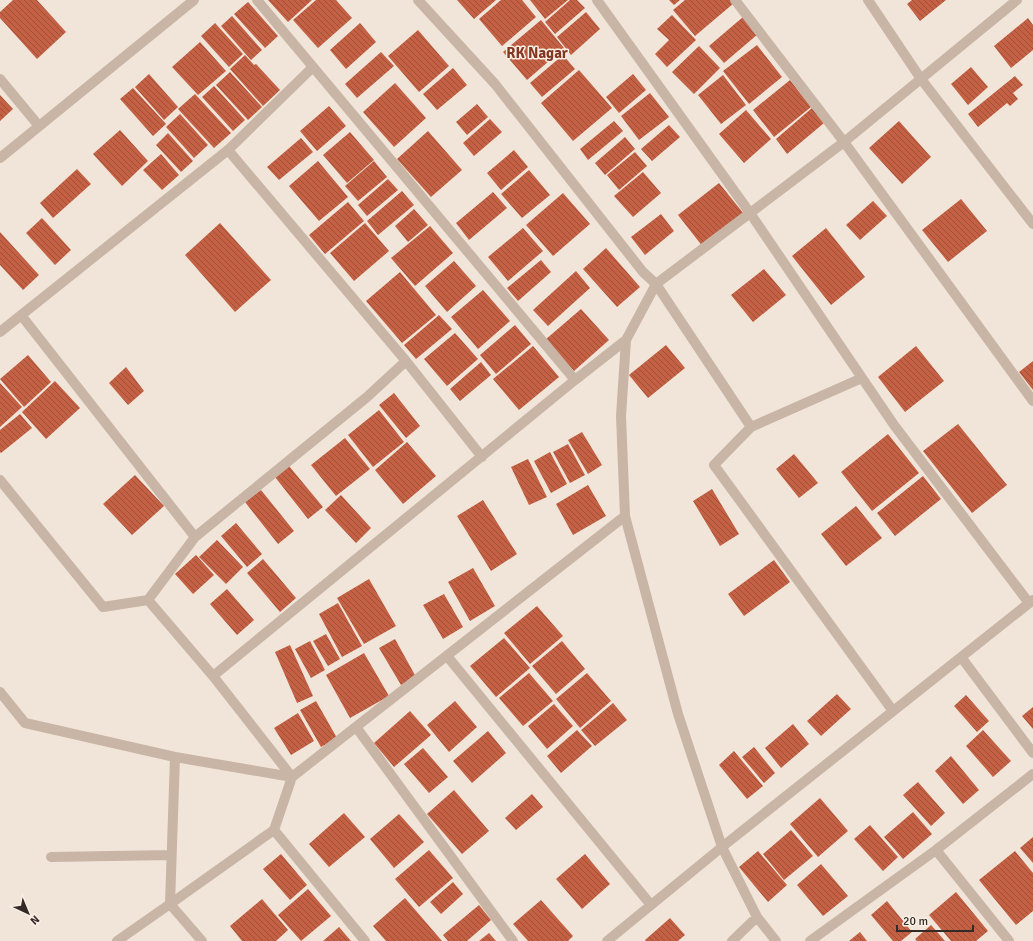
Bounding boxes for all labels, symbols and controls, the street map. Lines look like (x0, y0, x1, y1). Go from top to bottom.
district label: RK Nagar (506, 44, 568, 62)
north arrow (8, 893, 48, 933)
scale bar (897, 907, 973, 933)
text: N (27, 912, 42, 927)
text: 20 m (903, 914, 928, 929)

